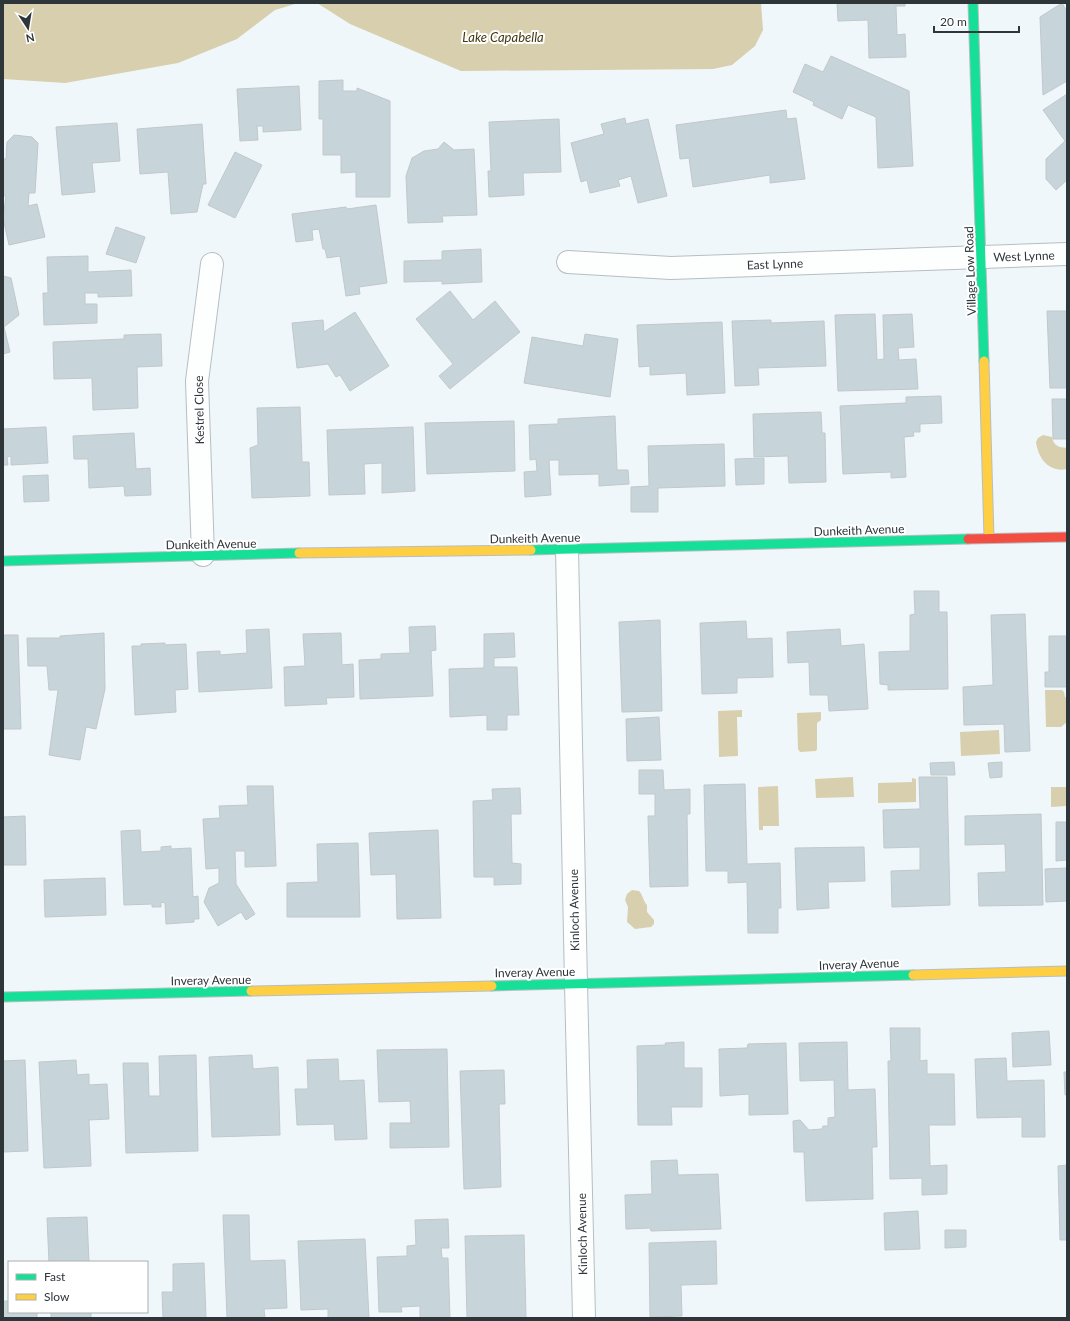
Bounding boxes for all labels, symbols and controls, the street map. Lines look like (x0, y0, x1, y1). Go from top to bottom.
north arrow (8, 8, 48, 48)
scale bar (934, 8, 1019, 34)
text: 20 m (940, 14, 967, 29)
water label: Lake Capabella (462, 29, 544, 45)
text: N (25, 31, 36, 46)
street label: Village Low Road (961, 226, 979, 316)
street label: West Lynne (993, 247, 1055, 265)
street label: East Lynne (747, 256, 803, 272)
street label: Kestrel Close (191, 375, 207, 445)
street label: Dunkeith Avenue (813, 521, 905, 539)
street label: Dunkeith Avenue (489, 530, 581, 546)
street label: Dunkeith Avenue (165, 536, 257, 552)
street label: Kinloch Avenue (566, 869, 582, 951)
street label: Inveray Avenue (818, 955, 900, 973)
street label: Inveray Avenue (495, 964, 575, 980)
street label: Inveray Avenue (171, 972, 251, 988)
street label: Kinloch Avenue (574, 1193, 590, 1275)
legend (8, 1261, 148, 1313)
text: Fast (44, 1269, 66, 1284)
text: Slow (44, 1289, 70, 1304)

